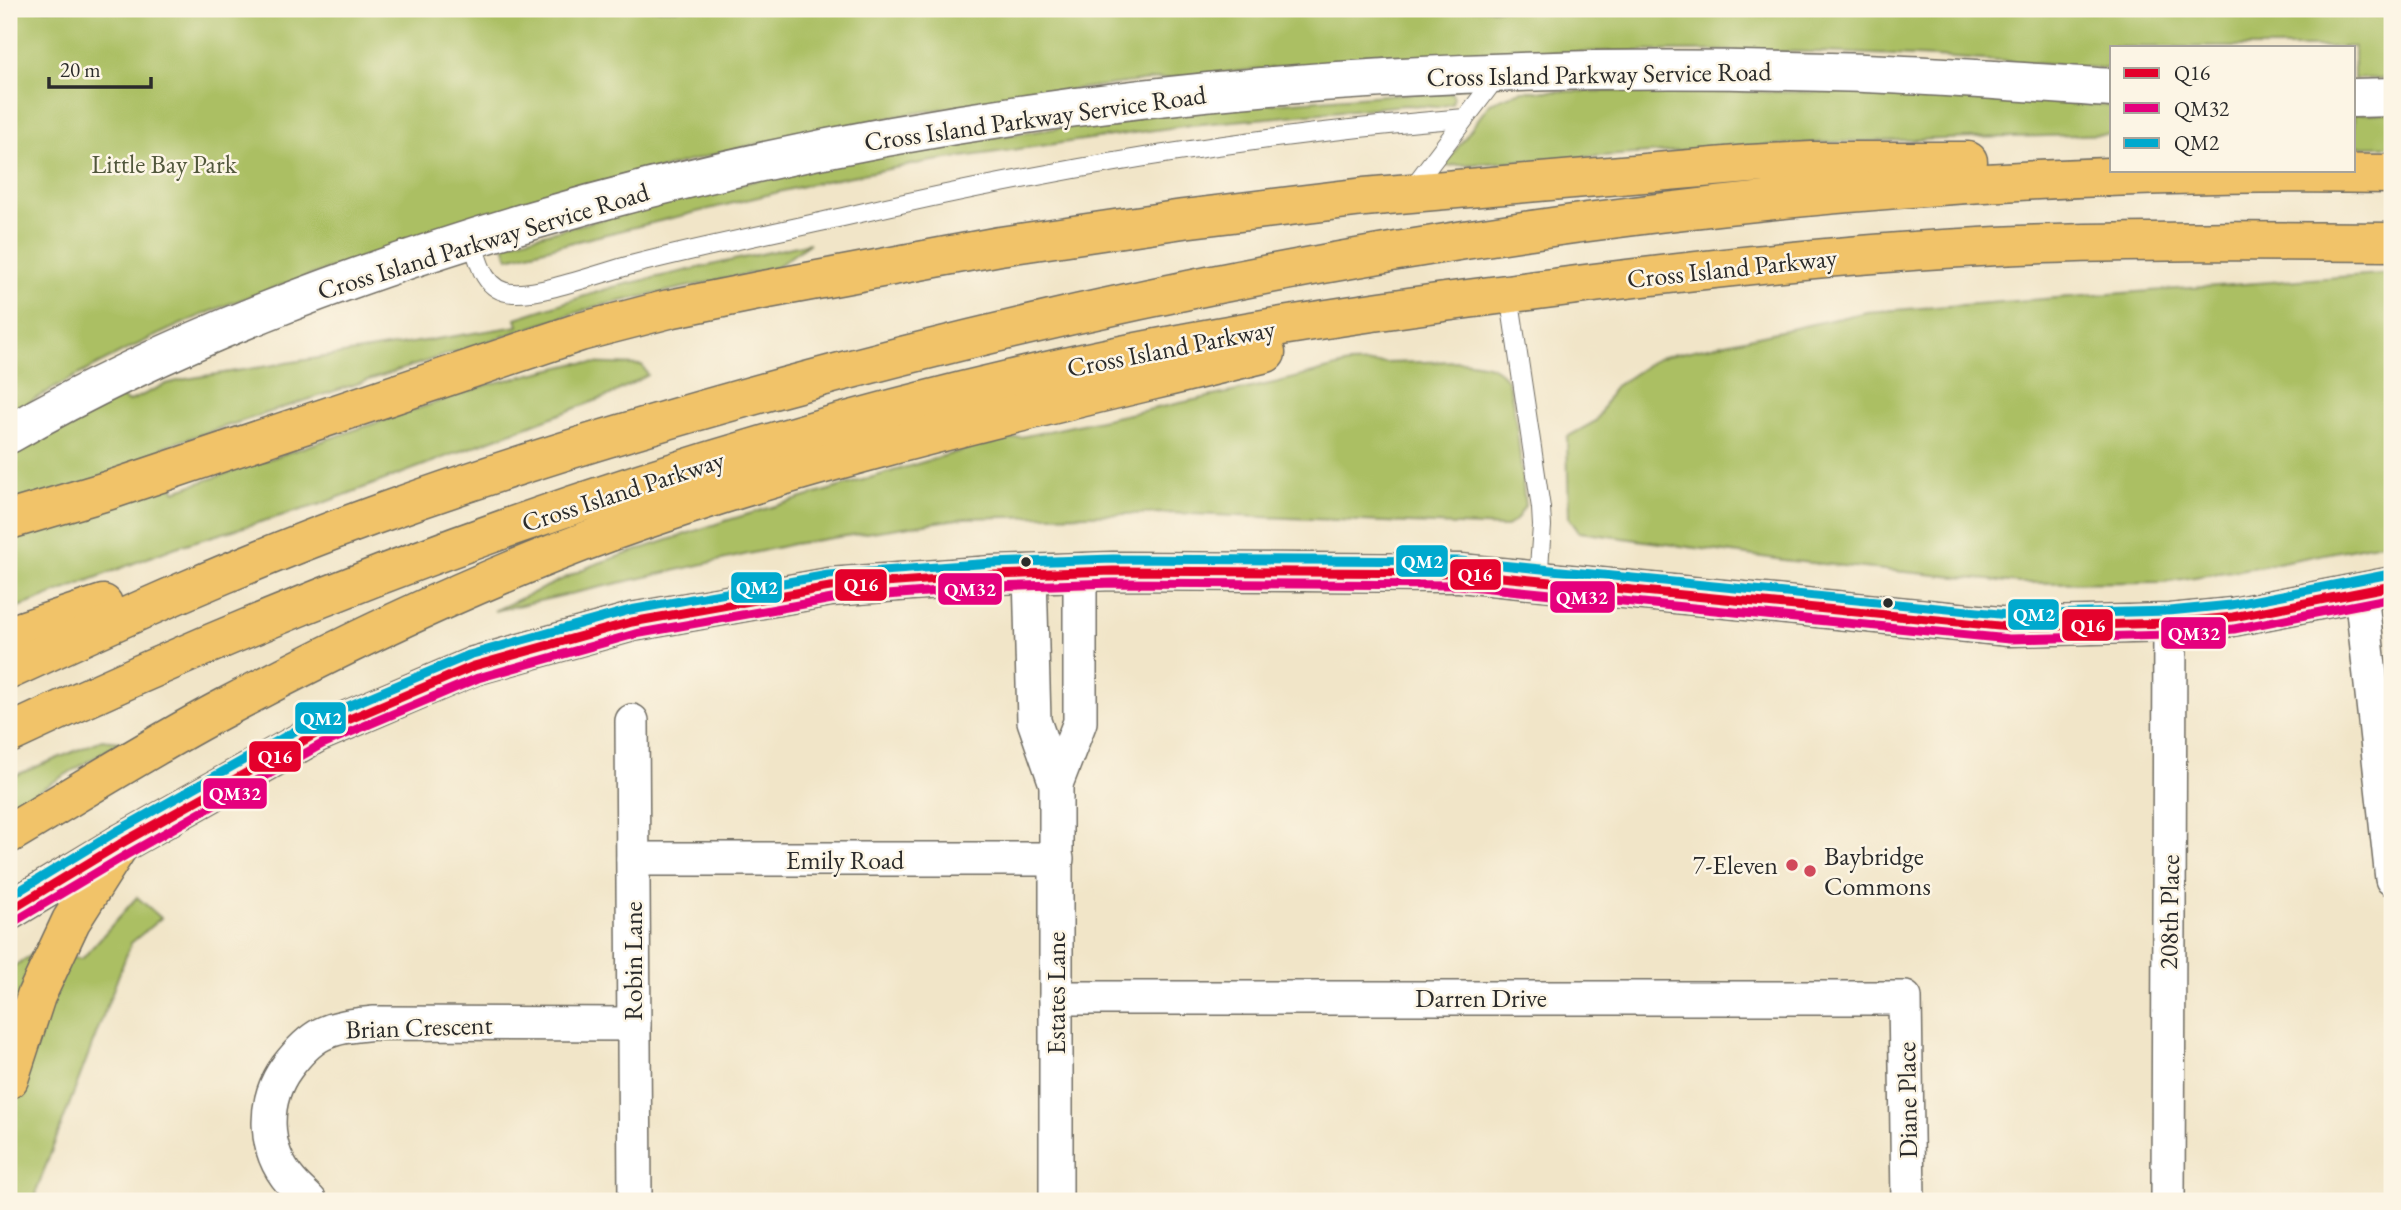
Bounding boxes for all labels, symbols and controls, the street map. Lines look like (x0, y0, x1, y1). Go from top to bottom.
scale bar (49, 46, 150, 90)
legend (2110, 46, 2356, 172)
street label: Cross Island Parkway Service Road (1426, 54, 1773, 94)
text: 20 m (60, 56, 101, 83)
text: Q16 (2174, 59, 2210, 87)
street label: Cross Island Parkway Service Road (862, 77, 1209, 159)
text: QM32 (2174, 95, 2229, 123)
text: QM2 (2174, 129, 2219, 157)
park label: Little Bay Park (91, 147, 238, 181)
street label: Cross Island Parkway Service Road (313, 174, 654, 308)
street label: Cross Island Parkway (1625, 240, 1839, 296)
street label: Cross Island Parkway (1064, 311, 1278, 385)
street label: Cross Island Parkway (517, 442, 729, 540)
line badge: QM2 (1395, 544, 1449, 578)
text: QM2 (1401, 549, 1443, 574)
unlabelled marker (1019, 555, 1033, 569)
line badge: Q16 (1449, 558, 1502, 591)
text: Q16 (1458, 562, 1492, 587)
line badge: Q16 (834, 568, 888, 602)
line badge: QM2 (730, 571, 783, 604)
text: Q16 (844, 572, 878, 597)
line badge: QM32 (937, 572, 1003, 606)
text: QM2 (736, 575, 778, 600)
text: QM32 (944, 577, 996, 602)
line badge: QM32 (1549, 580, 1616, 614)
text: QM32 (1556, 585, 1608, 610)
unlabelled marker (1881, 596, 1895, 610)
line badge: QM2 (2007, 598, 2060, 631)
text: QM2 (2013, 602, 2055, 627)
line badge: Q16 (2061, 608, 2114, 642)
text: Q16 (2071, 613, 2105, 638)
line badge: QM32 (2160, 616, 2227, 650)
text: QM32 (2168, 621, 2220, 646)
line badge: QM2 (294, 701, 347, 735)
text: QM2 (300, 706, 342, 731)
line badge: Q16 (248, 740, 302, 773)
text: Q16 (258, 744, 292, 769)
line badge: QM32 (202, 777, 268, 810)
text: QM32 (209, 781, 261, 806)
place label: Baybridge Commons (1824, 839, 1931, 903)
street label: Emily Road (786, 843, 905, 877)
place label: 7-Eleven (1693, 848, 1778, 882)
street label: 208th Place (2151, 854, 2187, 970)
marker: 7-Eleven (1784, 857, 1800, 873)
marker: Baybridge Commons (1802, 863, 1818, 879)
street label: Robin Lane (616, 901, 650, 1021)
street label: Estates Lane (1039, 932, 1073, 1054)
street label: Darren Drive (1415, 981, 1547, 1015)
street label: Brian Crescent (345, 1007, 493, 1047)
street label: Diane Place (1889, 1041, 1925, 1159)

